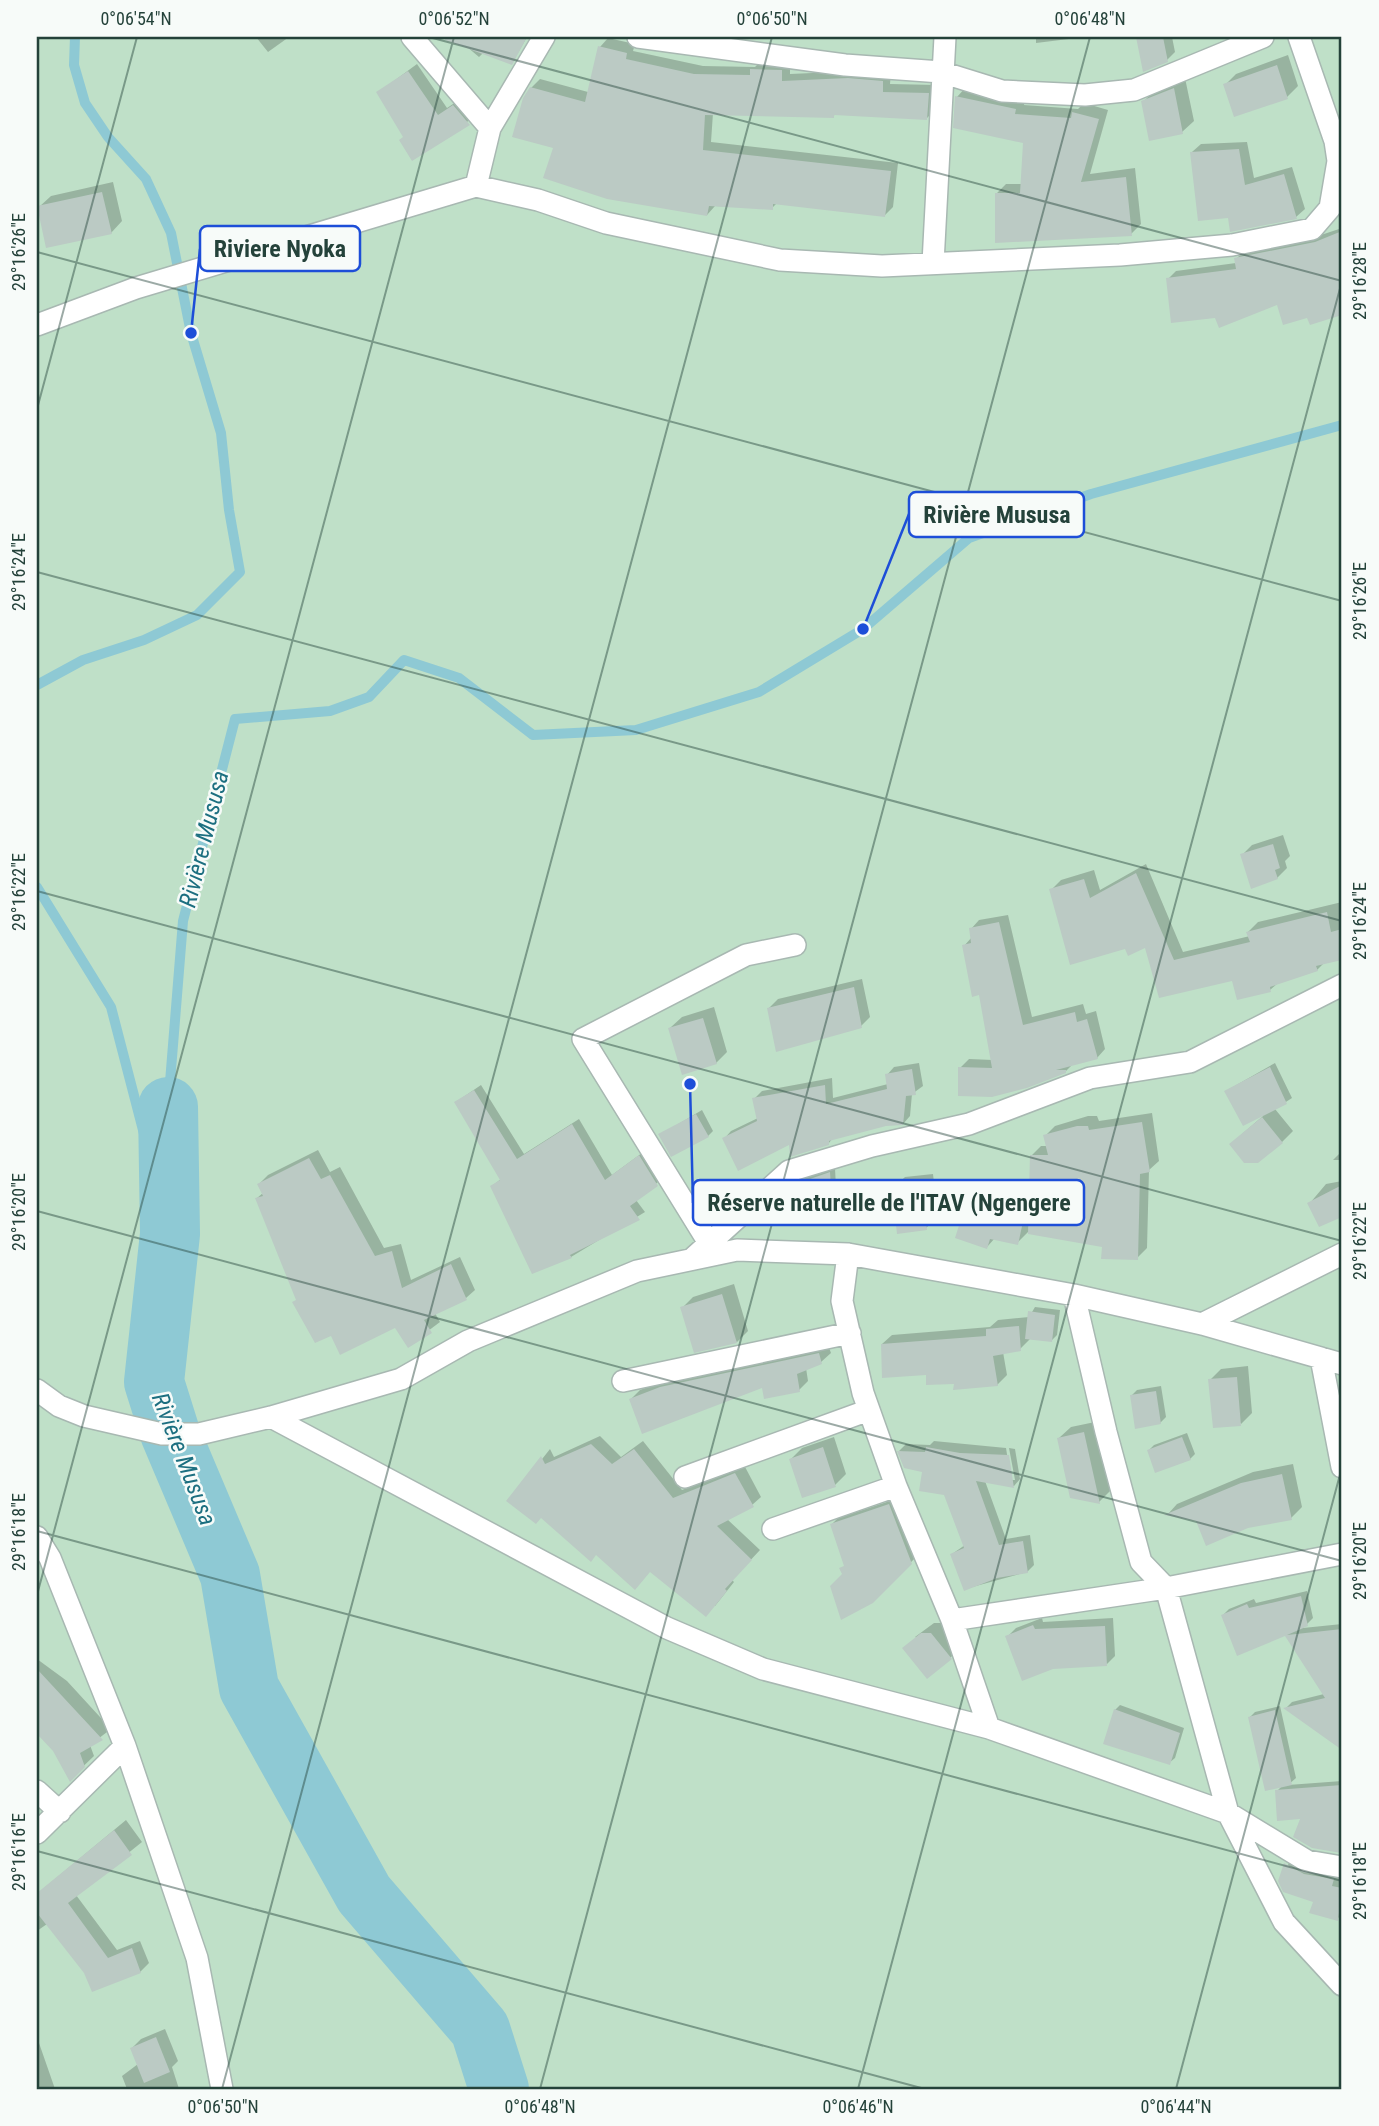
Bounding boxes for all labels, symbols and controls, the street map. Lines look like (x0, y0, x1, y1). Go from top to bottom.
text: 0°06'54"N (100, 8, 172, 29)
text: 0°06'52"N (418, 8, 490, 29)
text: 0°06'50"N (736, 8, 808, 29)
text: 0°06'48"N (1054, 8, 1126, 29)
text: 29°16'26"E (8, 213, 29, 291)
callout: Riviere Nyoka (200, 226, 360, 271)
text: Riviere Nyoka (214, 235, 346, 263)
text: 29°16'28"E (1349, 242, 1370, 320)
callout: Rivière Mususa (909, 492, 1084, 537)
text: Rivière Mususa (923, 501, 1071, 529)
text: 29°16'24"E (8, 533, 29, 611)
text: 29°16'26"E (1349, 562, 1370, 640)
water label: Rivière Mususa (174, 768, 234, 910)
text: 29°16'22"E (8, 853, 29, 931)
text: 29°16'24"E (1349, 882, 1370, 960)
text: 29°16'20"E (8, 1173, 29, 1251)
callout: Réserve naturelle de l'ITAV (Ngengere (693, 1180, 1084, 1225)
text: Réserve naturelle de l'ITAV (Ngengere (707, 1189, 1071, 1217)
text: 29°16'22"E (1349, 1202, 1370, 1280)
water label: Rivière Mususa (146, 1389, 222, 1529)
text: 29°16'18"E (8, 1493, 29, 1571)
text: 29°16'20"E (1349, 1522, 1370, 1600)
text: 29°16'16"E (8, 1813, 29, 1891)
text: 29°16'18"E (1349, 1842, 1370, 1920)
text: 0°06'50"N (187, 2096, 259, 2117)
text: 0°06'48"N (504, 2096, 576, 2117)
text: 0°06'46"N (822, 2096, 894, 2117)
text: 0°06'44"N (1140, 2096, 1212, 2117)

